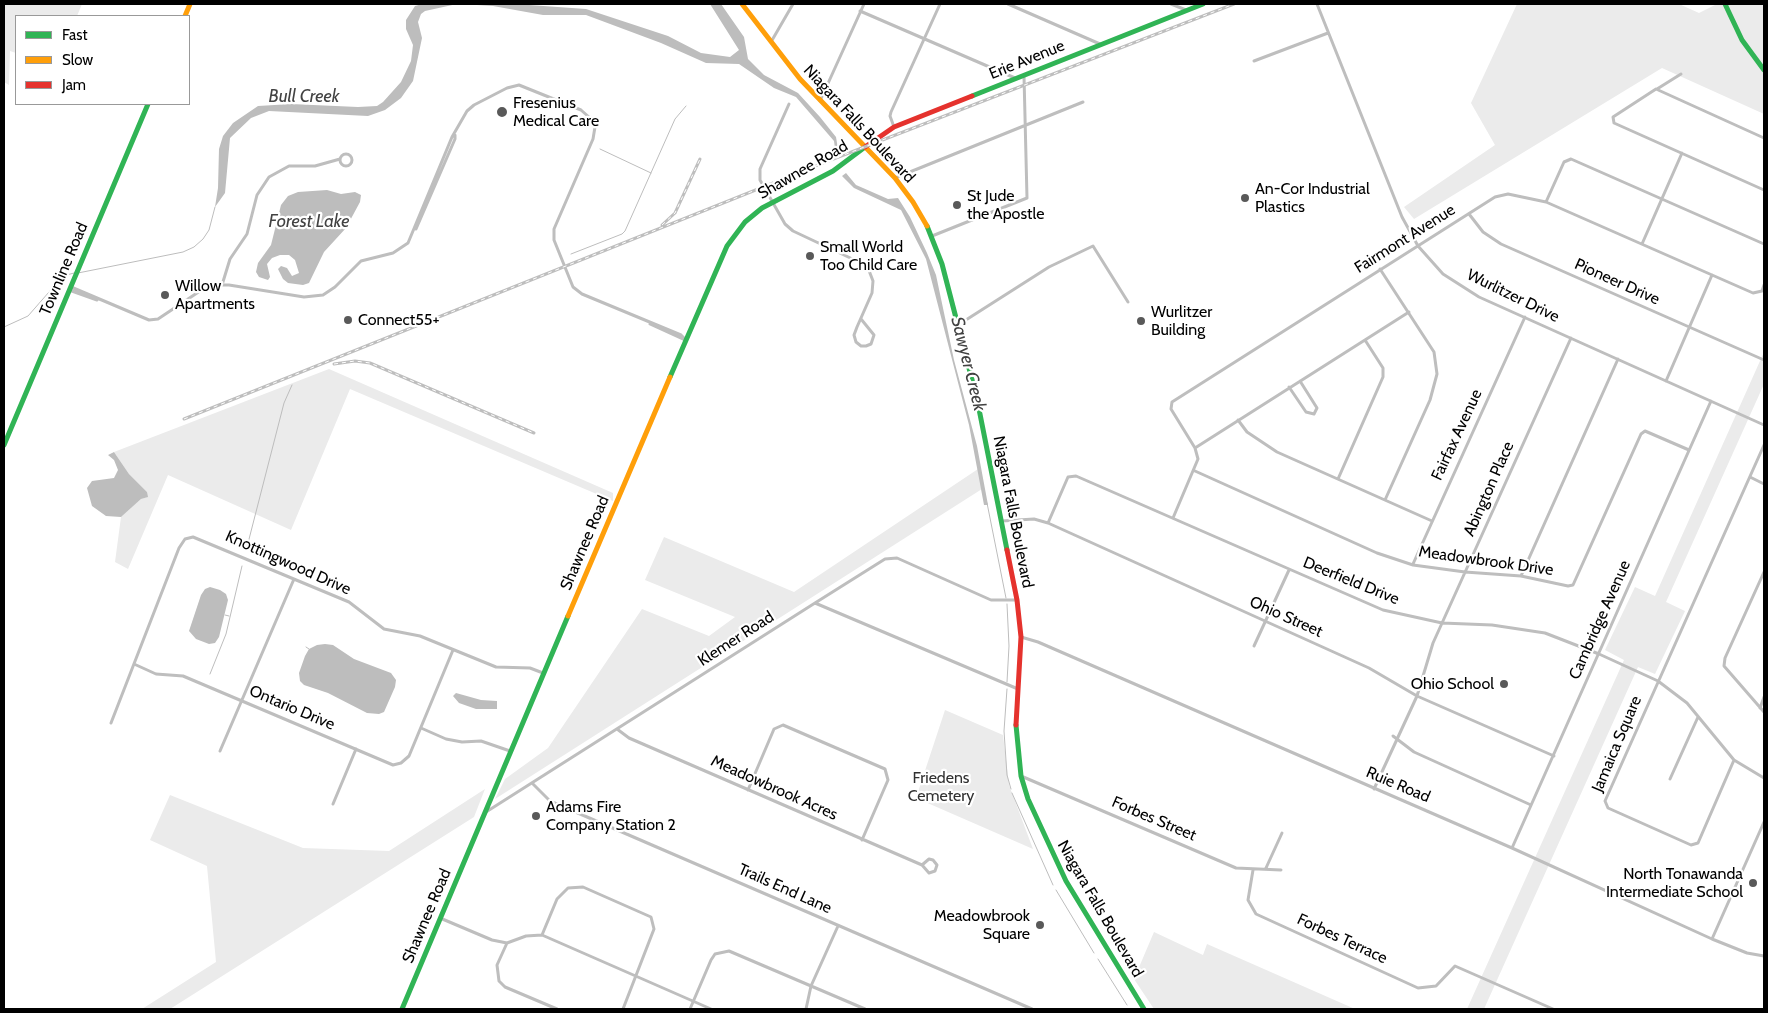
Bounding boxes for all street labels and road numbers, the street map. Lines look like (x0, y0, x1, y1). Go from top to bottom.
street label: Erie Avenue (986, 36, 1068, 84)
street label: Niagara Falls Boulevard (799, 61, 919, 187)
street label: Shawnee Road (755, 137, 851, 203)
street label: Fairmont Avenue (1351, 200, 1459, 278)
street label: Townline Road (36, 220, 92, 318)
street label: Pioneer Drive (1571, 255, 1663, 309)
street label: Wurlitzer Drive (1464, 265, 1562, 327)
street label: Fairfax Avenue (1428, 386, 1486, 484)
street label: Niagara Falls Boulevard (989, 434, 1037, 590)
street label: Abington Place (1460, 439, 1518, 539)
street label: Shawnee Road (557, 493, 613, 593)
street label: Knottingwood Drive (222, 527, 354, 599)
street label: Meadowbrook Drive (1417, 542, 1555, 580)
street label: Deerfield Drive (1300, 553, 1402, 609)
street label: Cambridge Avenue (1565, 558, 1635, 682)
street label: Ohio Street (1247, 592, 1325, 642)
street label: Klemer Road (694, 607, 778, 671)
street label: Ontario Drive (246, 681, 338, 735)
street label: Jamaica Square (1588, 693, 1646, 795)
street label: Meadowbrook Acres (708, 751, 840, 825)
street label: Ruie Road (1363, 763, 1433, 807)
street label: Forbes Street (1109, 793, 1199, 845)
street label: Niagara Falls Boulevard (1053, 837, 1147, 981)
street label: Trails End Lane (735, 860, 835, 918)
street label: Shawnee Road (399, 866, 455, 966)
street label: Forbes Terrace (1294, 910, 1390, 968)

